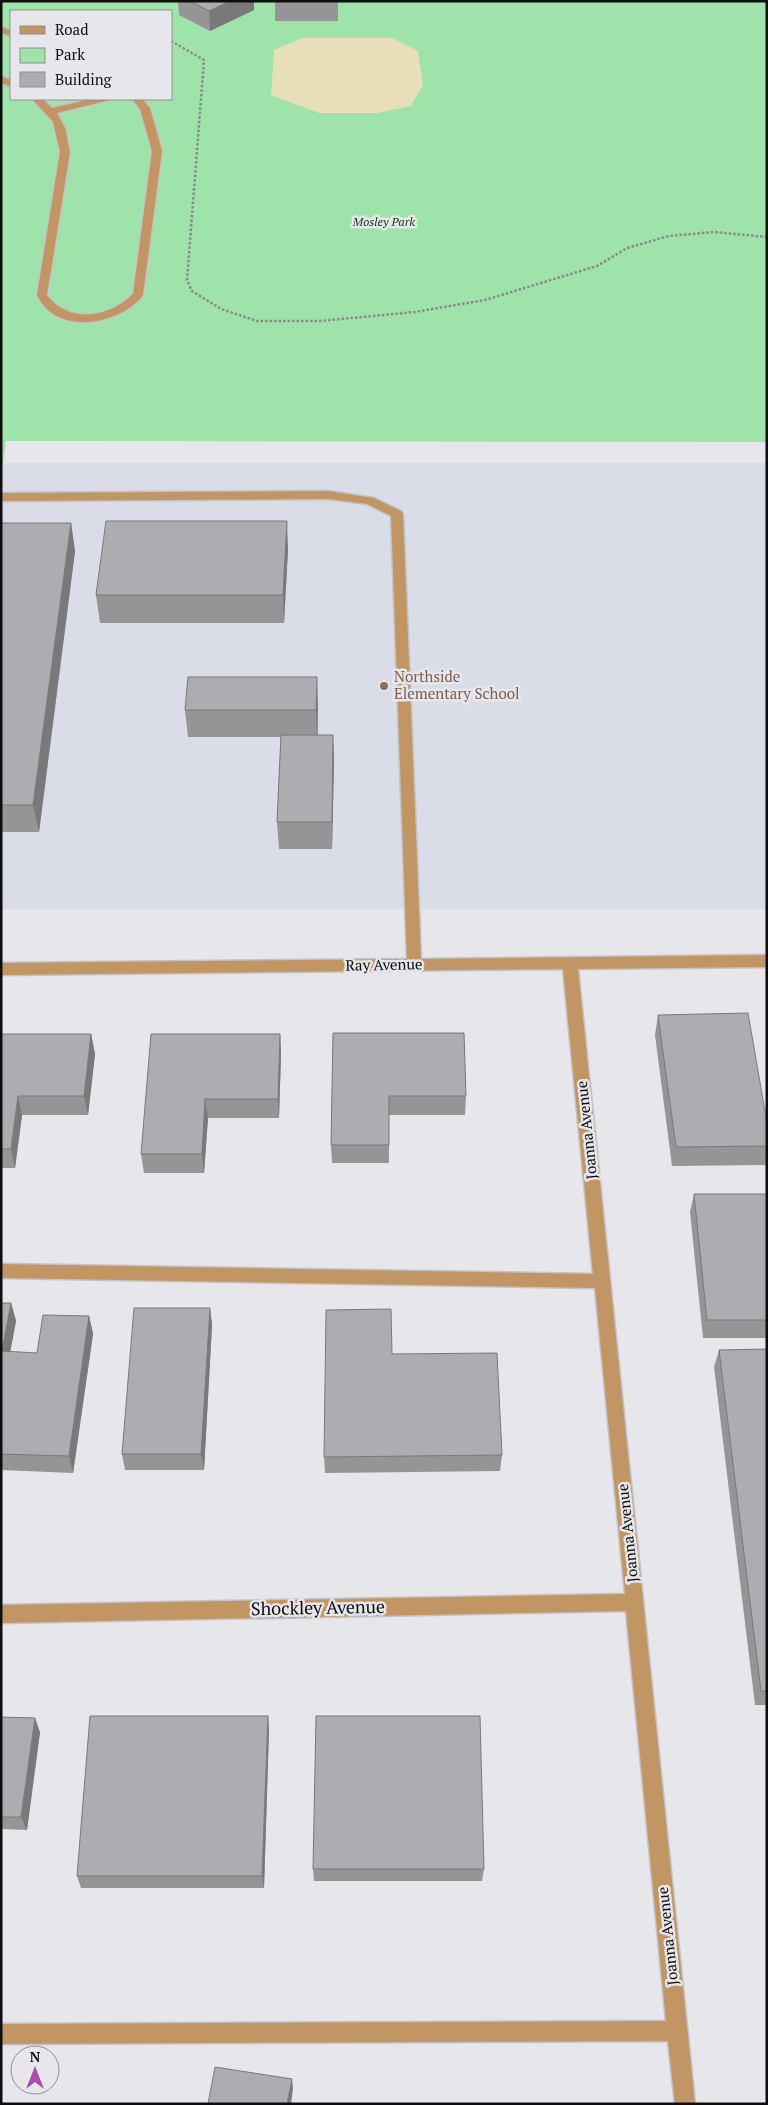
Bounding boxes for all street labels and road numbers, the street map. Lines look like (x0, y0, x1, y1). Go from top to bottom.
street label: Ray Avenue (345, 953, 423, 975)
street label: Joanna Avenue (571, 1080, 601, 1180)
street label: Joanna Avenue (612, 1483, 642, 1583)
street label: Shockley Avenue (251, 1594, 385, 1620)
street label: Joanna Avenue (652, 1886, 682, 1986)

